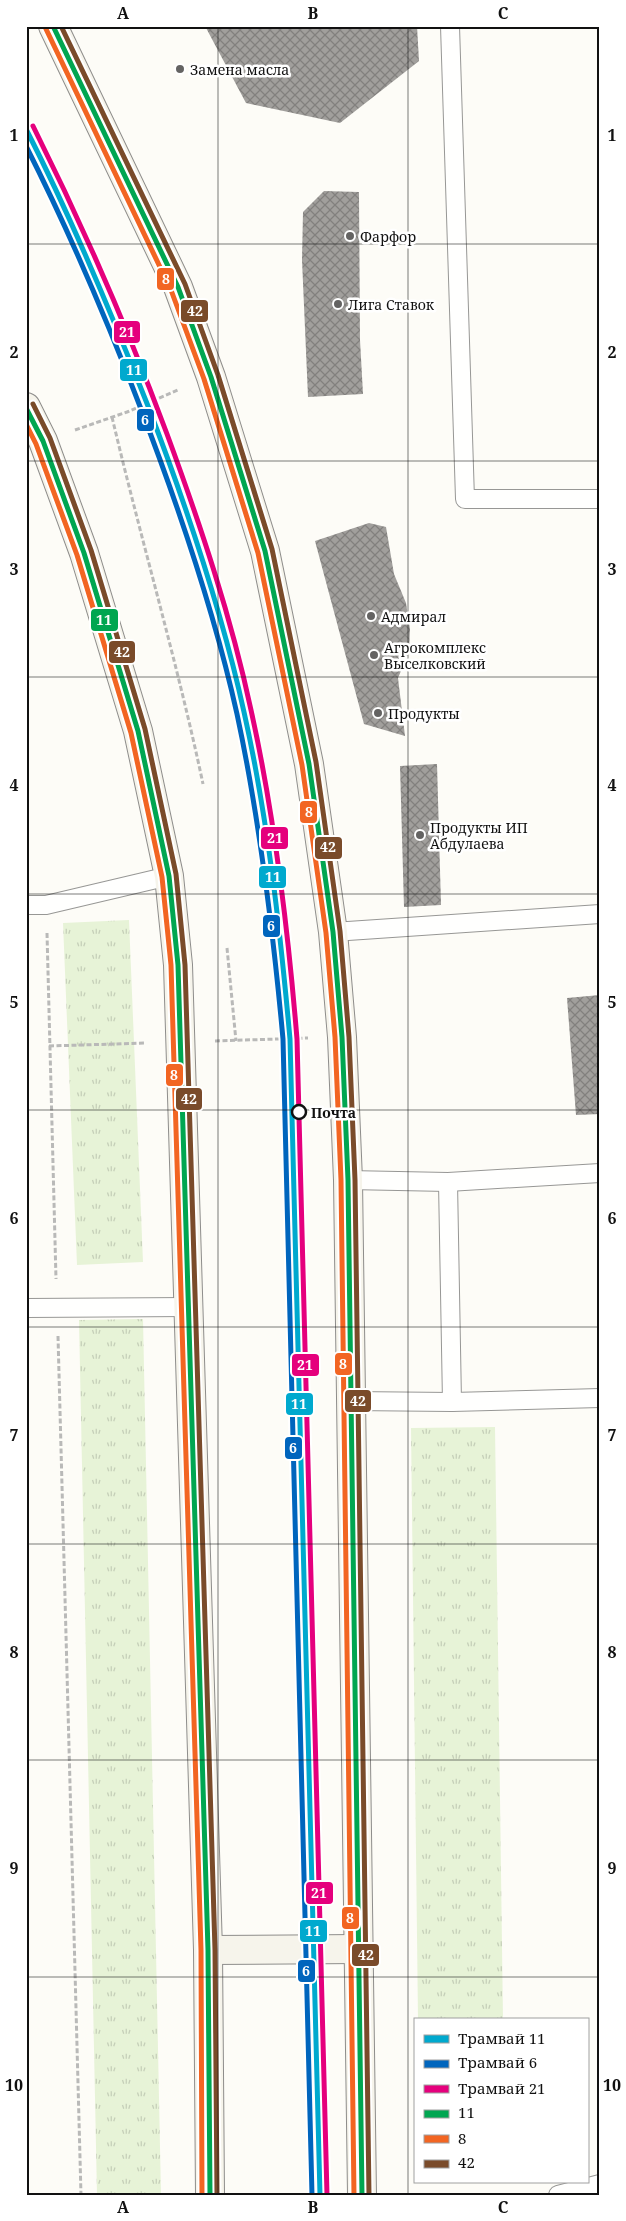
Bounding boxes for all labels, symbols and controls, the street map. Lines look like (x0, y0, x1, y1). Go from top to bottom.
text: A (117, 2, 130, 24)
text: B (308, 2, 319, 24)
text: C (498, 2, 509, 24)
place label: Замена масла (190, 60, 289, 79)
marker: Замена масла (174, 63, 186, 75)
text: 1 (9, 124, 19, 146)
text: 1 (607, 124, 617, 146)
place label: Фарфор (360, 227, 416, 246)
marker: Фарфор (344, 230, 356, 242)
line badge: 8 (156, 267, 175, 291)
text: 8 (162, 269, 170, 288)
place label: Лига Ставок (348, 295, 435, 314)
marker: Лига Ставок (332, 298, 344, 310)
line badge: 42 (180, 299, 209, 323)
text: 42 (187, 301, 203, 320)
line badge: 21 (113, 320, 141, 344)
text: 21 (119, 322, 135, 341)
text: 2 (9, 341, 19, 363)
text: 2 (607, 341, 617, 363)
line badge: 11 (119, 358, 148, 382)
text: 11 (126, 360, 142, 379)
line badge: 6 (136, 408, 155, 432)
text: 6 (141, 410, 149, 429)
text: 3 (9, 558, 19, 580)
text: 3 (607, 558, 617, 580)
place label: Адмирал (381, 607, 446, 626)
line badge: 11 (90, 608, 119, 632)
text: 11 (96, 610, 112, 629)
marker: Адмирал (365, 610, 377, 622)
place label: Агрокомплекс Выселковский (384, 638, 486, 673)
line badge: 42 (108, 640, 136, 664)
text: 42 (114, 642, 130, 661)
marker: Агрокомплекс Выселковский (368, 649, 380, 661)
place label: Продукты (388, 704, 460, 723)
marker: Продукты (372, 707, 384, 719)
text: 4 (9, 774, 19, 796)
text: 4 (607, 774, 617, 796)
line badge: 8 (299, 800, 318, 824)
text: 8 (305, 802, 313, 821)
place label: Продукты ИП Абдулаева (430, 818, 528, 853)
line badge: 21 (260, 826, 289, 850)
text: 21 (267, 828, 283, 847)
marker: Продукты ИП Абдулаева (414, 829, 426, 841)
line badge: 42 (314, 836, 343, 860)
text: 42 (320, 837, 336, 856)
line badge: 11 (258, 865, 287, 889)
text: 11 (265, 867, 281, 886)
line badge: 6 (262, 914, 281, 938)
text: 6 (267, 916, 275, 935)
text: 5 (9, 991, 19, 1013)
text: 5 (607, 991, 617, 1013)
line badge: 8 (165, 1063, 184, 1087)
text: 8 (170, 1065, 178, 1084)
line badge: 42 (175, 1087, 203, 1111)
text: 42 (181, 1089, 197, 1108)
place label: Почта (311, 1103, 356, 1122)
marker: Почта (291, 1104, 307, 1120)
text: 6 (9, 1207, 19, 1229)
text: 6 (607, 1207, 617, 1229)
line badge: 8 (334, 1352, 353, 1376)
line badge: 21 (291, 1353, 320, 1377)
text: 8 (339, 1354, 347, 1373)
text: 21 (297, 1355, 313, 1374)
line badge: 42 (344, 1389, 372, 1413)
text: 42 (350, 1391, 366, 1410)
line badge: 11 (285, 1392, 314, 1416)
text: 11 (291, 1394, 307, 1413)
text: 7 (9, 1424, 19, 1446)
text: 7 (607, 1424, 617, 1446)
line badge: 6 (284, 1436, 303, 1460)
text: 6 (289, 1438, 297, 1457)
text: 8 (9, 1641, 19, 1663)
text: 8 (607, 1641, 617, 1663)
text: 9 (9, 1857, 19, 1879)
text: 9 (607, 1857, 617, 1879)
line badge: 21 (305, 1881, 334, 1905)
text: 21 (311, 1883, 327, 1902)
line badge: 8 (341, 1906, 360, 1930)
text: 8 (346, 1908, 354, 1927)
line badge: 11 (299, 1919, 328, 1943)
text: 11 (305, 1921, 321, 1940)
line badge: 42 (351, 1943, 380, 1967)
text: 42 (358, 1945, 374, 1964)
line badge: 6 (297, 1959, 316, 1983)
text: 6 (302, 1961, 310, 1980)
legend (414, 2018, 588, 2184)
text: Трамвай 11 (458, 2028, 545, 2048)
text: Трамвай 6 (458, 2052, 537, 2072)
text: 10 (5, 2074, 23, 2096)
text: 10 (603, 2074, 621, 2096)
text: Трамвай 21 (458, 2078, 545, 2098)
text: 11 (458, 2102, 475, 2122)
text: 8 (458, 2128, 466, 2148)
text: 42 (458, 2152, 475, 2172)
text: A (117, 2196, 130, 2218)
text: B (308, 2196, 319, 2218)
text: C (498, 2196, 509, 2218)

